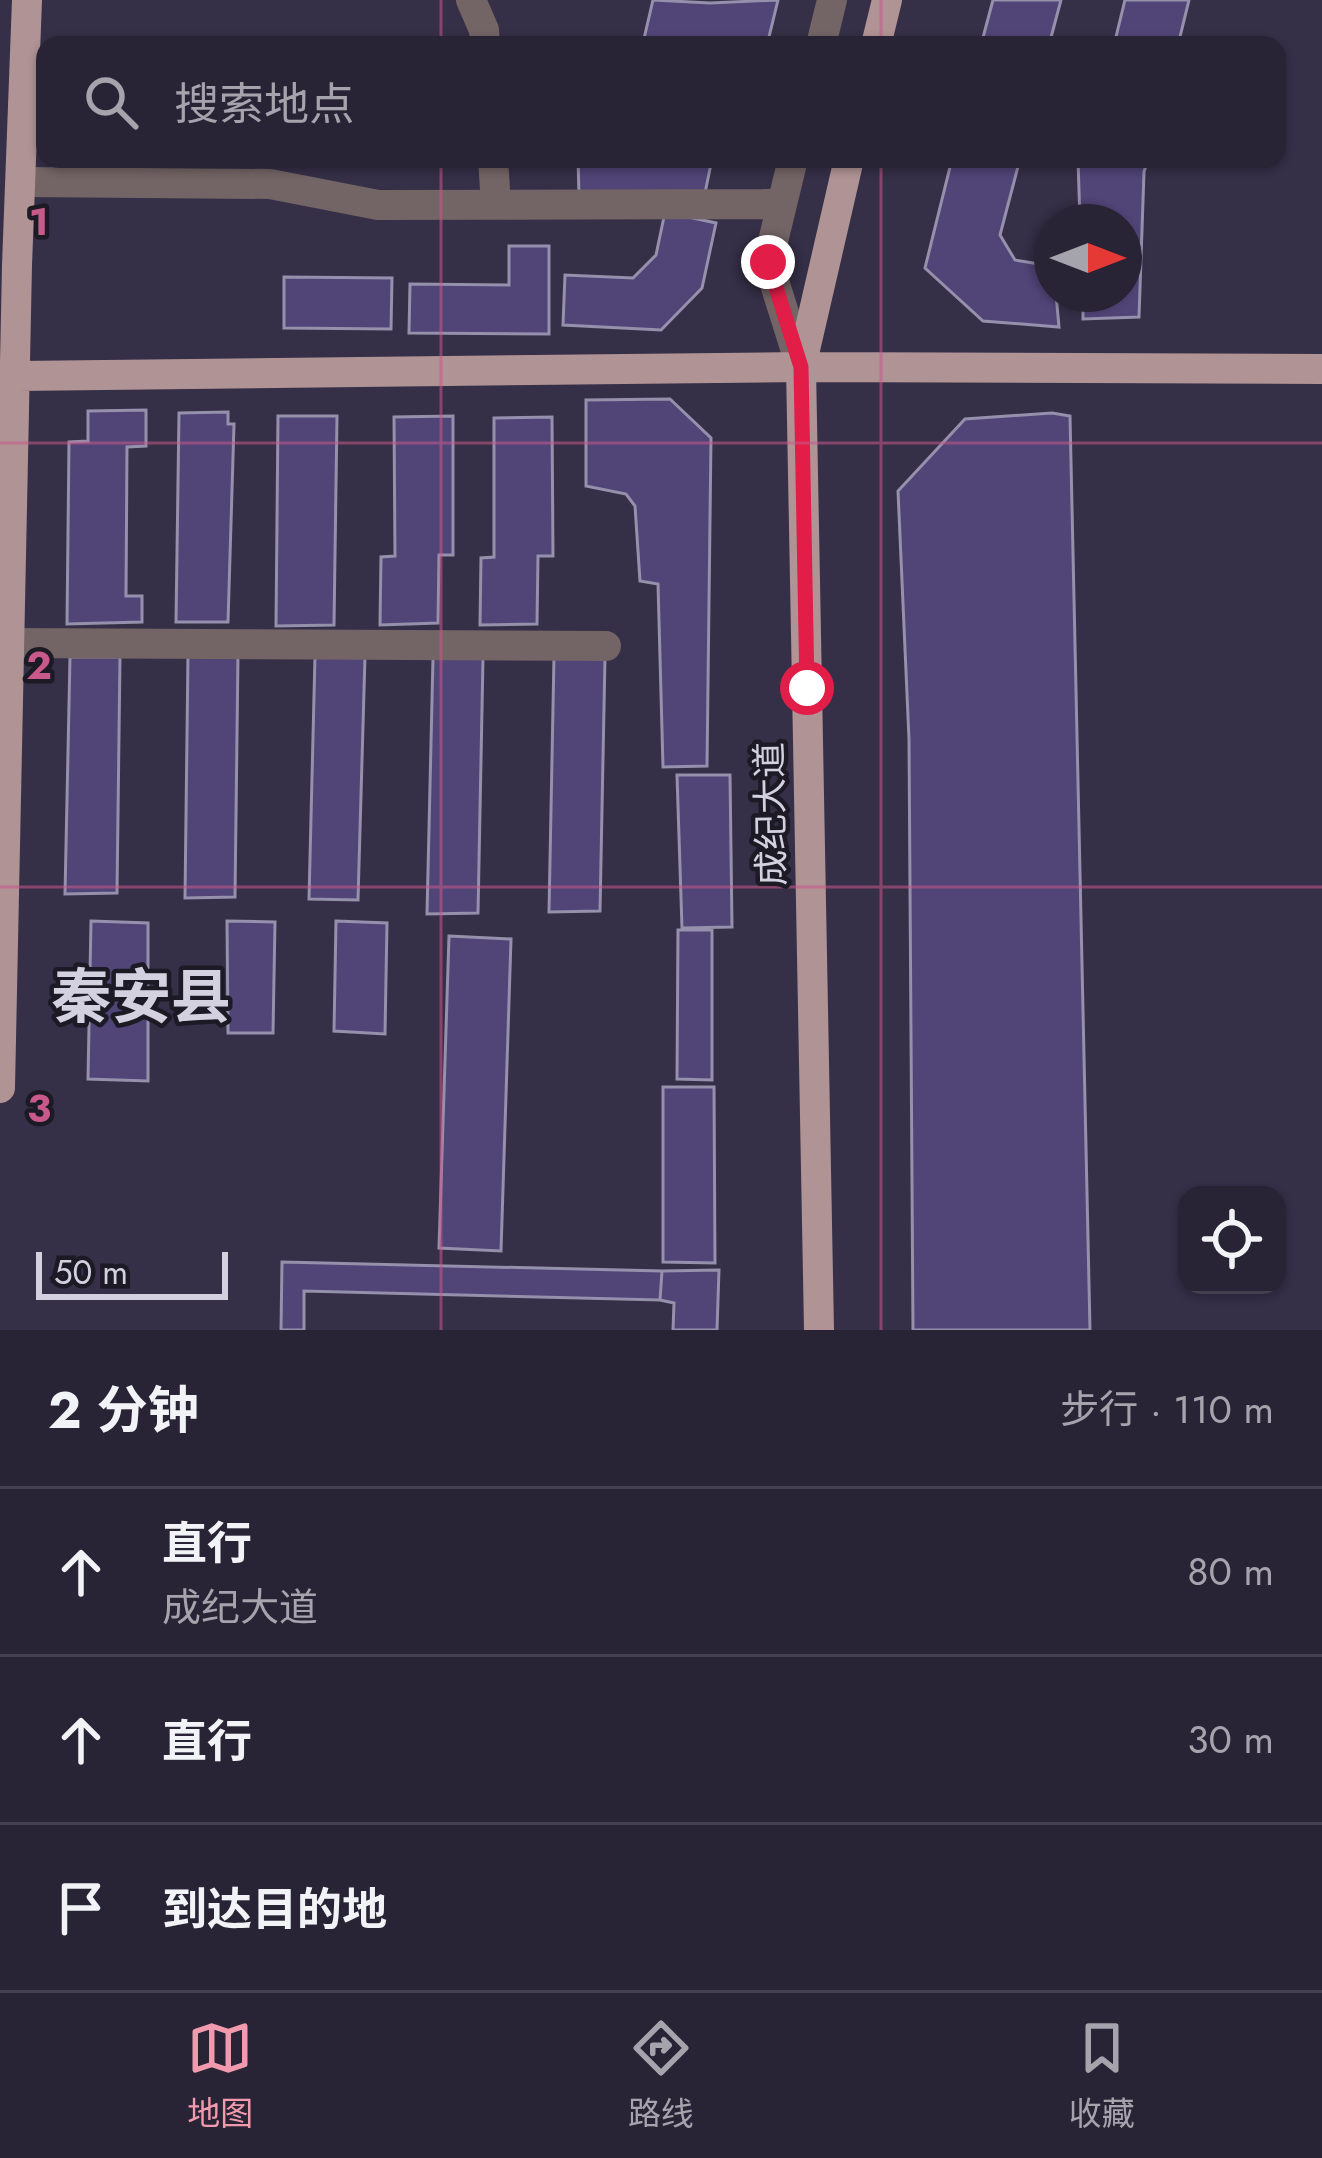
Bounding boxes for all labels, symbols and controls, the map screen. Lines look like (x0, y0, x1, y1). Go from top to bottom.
search box (36, 36, 1286, 168)
icon: search (78, 69, 144, 135)
text: 搜索地点 (174, 72, 354, 137)
text: 1 (29, 193, 49, 250)
north arrow (1034, 204, 1142, 312)
route end (741, 235, 795, 289)
text: 2 (26, 637, 52, 694)
route start (780, 661, 834, 715)
street label: 成纪大道 (743, 742, 797, 886)
district label: 秦安县 (51, 954, 231, 1041)
text: 3 (27, 1080, 51, 1137)
map controls (1178, 1186, 1286, 1294)
button: locate (1178, 1186, 1286, 1294)
scale bar (36, 1246, 228, 1299)
text: 50 m (54, 1249, 128, 1296)
text: 2 分钟 (48, 1373, 199, 1447)
text: 步行 · 110 m (1060, 1381, 1274, 1438)
text: 直行 (162, 1511, 252, 1576)
icon: ahead (48, 1539, 114, 1605)
text: 80 m (1187, 1543, 1274, 1600)
text: 成纪大道 (162, 1579, 318, 1636)
icon: ahead (48, 1707, 114, 1773)
text: 直行 (162, 1709, 252, 1774)
text: 30 m (1187, 1711, 1274, 1768)
icon: arrive (48, 1875, 114, 1941)
text: 到达目的地 (162, 1877, 387, 1942)
tab: 地图 (187, 2015, 253, 2137)
tab: 路线 (628, 2015, 694, 2137)
tab: 收藏 (1069, 2015, 1135, 2137)

